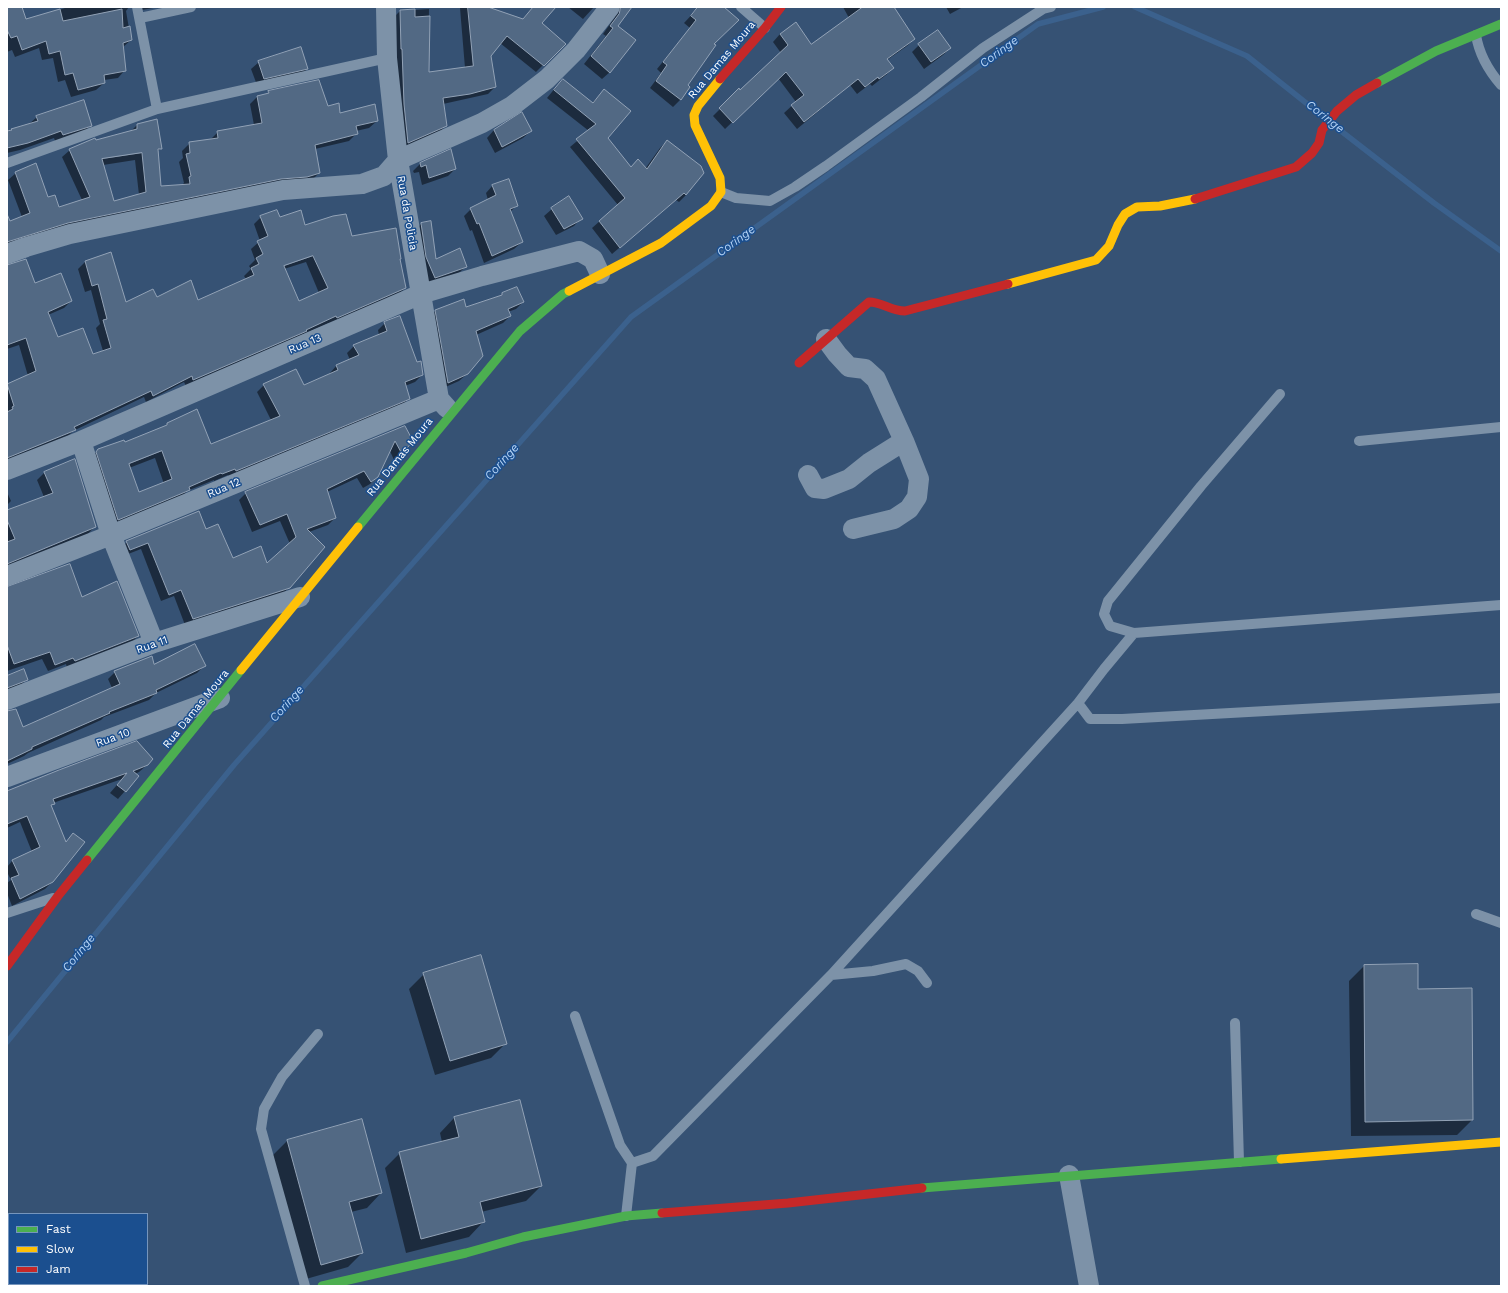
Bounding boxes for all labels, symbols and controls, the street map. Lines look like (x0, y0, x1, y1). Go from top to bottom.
street label: Rua Damas Moura (686, 18, 758, 102)
water label: Coringe (977, 33, 1021, 71)
water label: Coringe (1303, 98, 1347, 136)
street label: Rua da Policia (394, 175, 420, 251)
water label: Coringe (714, 222, 758, 260)
street label: Rua 13 (286, 331, 324, 357)
street label: Rua Damas Moura (364, 415, 436, 499)
water label: Coringe (482, 441, 522, 483)
street label: Rua 12 (205, 475, 243, 501)
street label: Rua 11 (134, 633, 170, 657)
street label: Rua Damas Moura (160, 667, 232, 751)
water label: Coringe (267, 683, 307, 725)
street label: Rua 10 (94, 726, 132, 750)
water label: Coringe (59, 931, 99, 975)
legend (8, 1213, 148, 1285)
text: Fast (46, 1222, 71, 1236)
text: Slow (46, 1242, 74, 1256)
text: Jam (46, 1262, 71, 1276)

